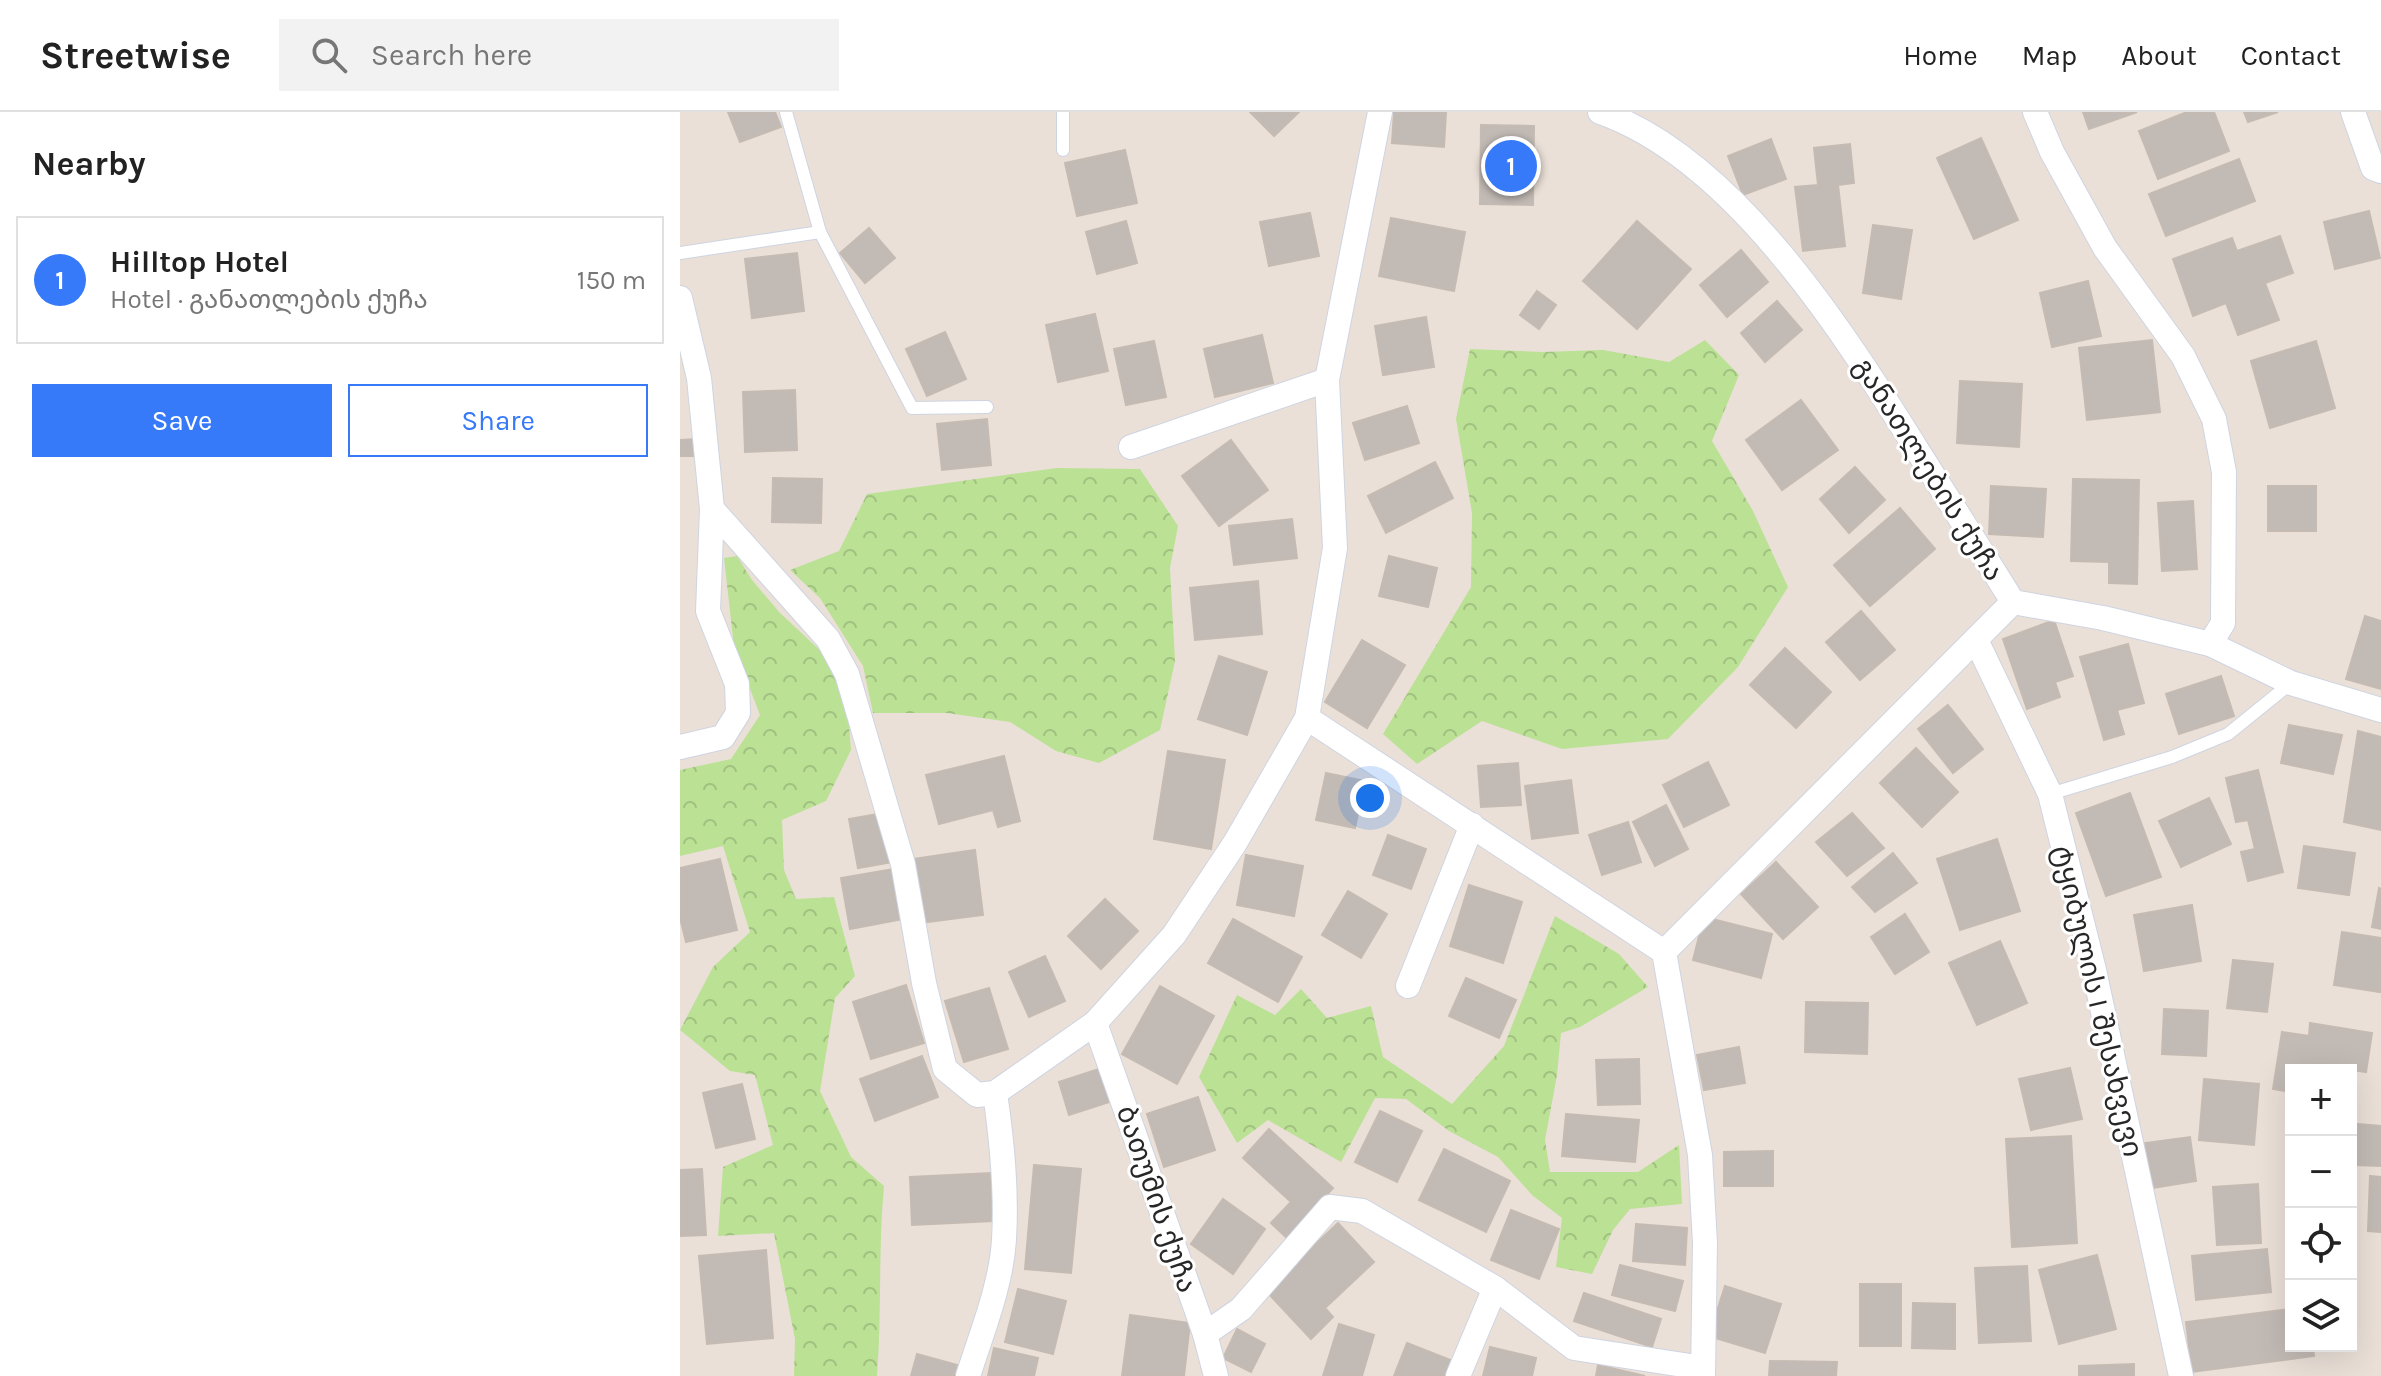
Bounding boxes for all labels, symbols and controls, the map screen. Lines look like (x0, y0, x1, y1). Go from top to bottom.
search box (279, 19, 839, 91)
text: Streetwise (40, 33, 231, 78)
icon: search (307, 33, 351, 77)
text: Search here (371, 37, 532, 73)
text: Home (1903, 39, 1978, 72)
text: Map (2022, 39, 2077, 72)
text: About (2121, 39, 2197, 72)
text: Contact (2241, 39, 2341, 72)
pin: 1 (1485, 136, 1537, 196)
text: Nearby (32, 144, 146, 184)
text: Hilltop Hotel (110, 244, 289, 280)
text: 1 (55, 265, 65, 296)
text: 150 m (577, 265, 646, 296)
text: Hotel · განათლების ქუჩა (110, 284, 428, 315)
street label: განათლების ქუჩა (1847, 351, 2011, 587)
button: Save (32, 384, 332, 457)
button: Share (348, 384, 648, 457)
your location (1350, 778, 1390, 818)
street label: ტყიბულის I შესახვევი (2046, 842, 2150, 1160)
map controls (2285, 1064, 2357, 1352)
button: + (2285, 1064, 2357, 1136)
street label: ბათუმის ქუჩა (1110, 1101, 1204, 1297)
button: − (2285, 1136, 2357, 1208)
button: locate (2285, 1208, 2357, 1280)
button: layers (2285, 1280, 2357, 1352)

